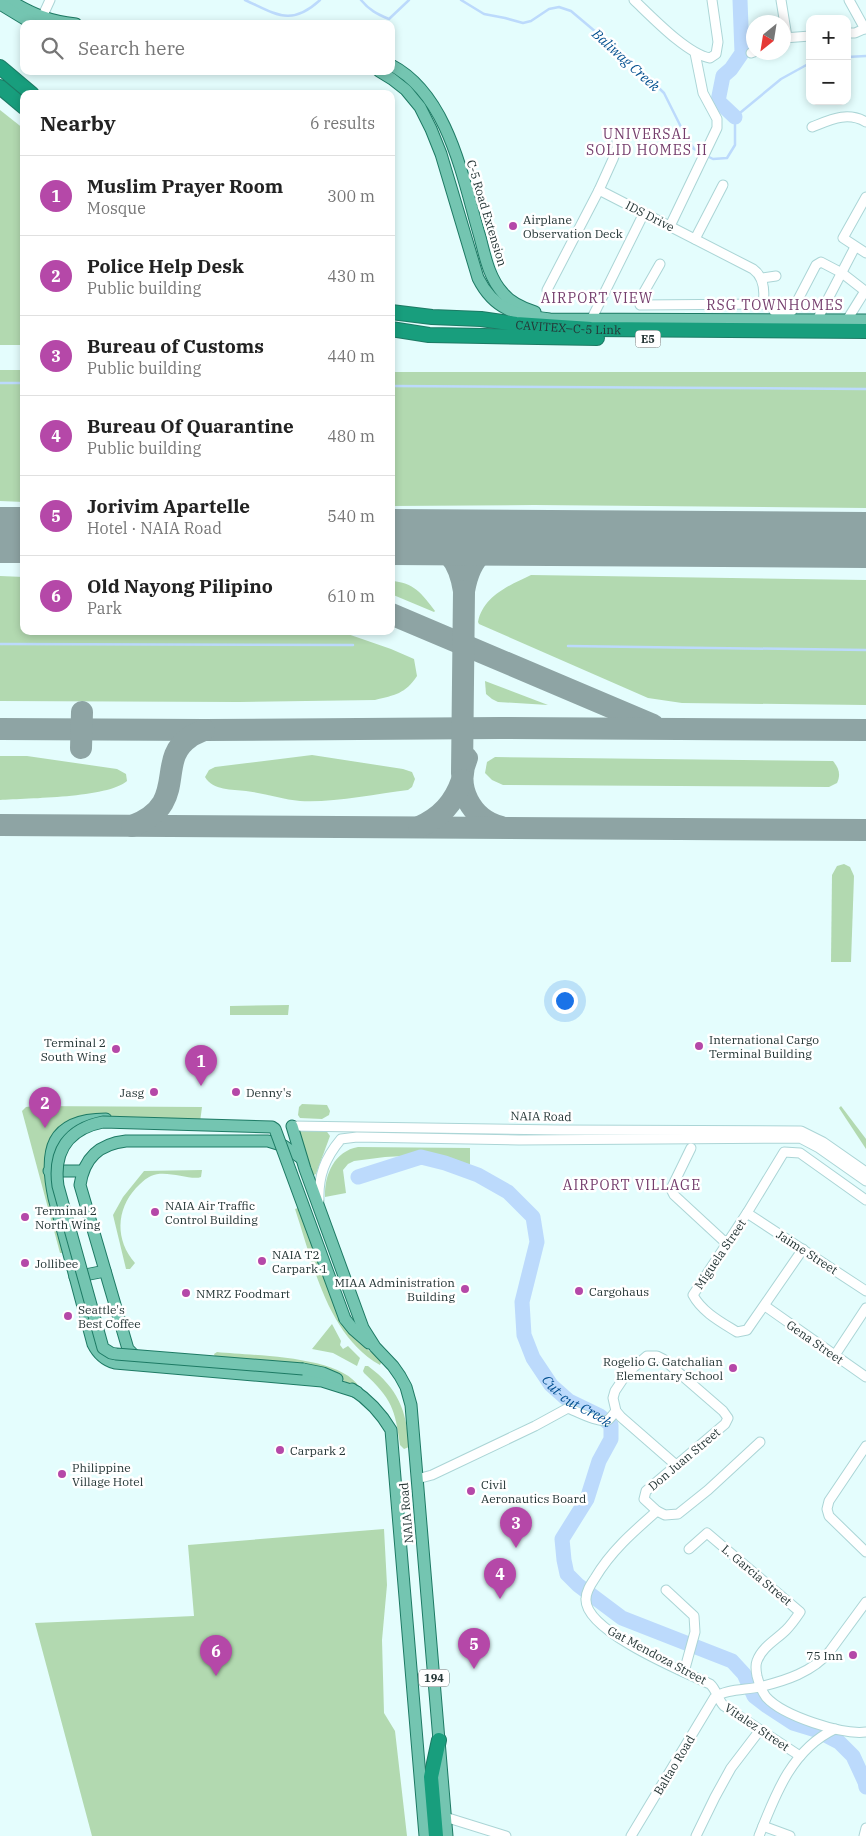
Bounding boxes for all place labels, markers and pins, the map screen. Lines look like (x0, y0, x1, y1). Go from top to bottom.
place label: Airplane Observation Deck (523, 212, 623, 241)
marker: Airplane Observation Deck (507, 220, 519, 232)
place label: International Cargo Terminal Building (709, 1032, 819, 1061)
place label: Terminal 2 South Wing (41, 1035, 106, 1064)
marker: International Cargo Terminal Building (693, 1040, 705, 1052)
marker: Terminal 2 South Wing (110, 1043, 122, 1055)
pin: 1 (185, 1045, 217, 1086)
place label: Jasg (120, 1085, 144, 1100)
place label: Denny's (246, 1085, 292, 1100)
marker: Jasg (148, 1086, 160, 1098)
marker: Denny's (230, 1086, 242, 1098)
pin: 2 (29, 1087, 61, 1128)
place label: NAIA Air Traffic Control Building (165, 1198, 258, 1227)
place label: Terminal 2 North Wing (35, 1203, 101, 1232)
marker: NAIA Air Traffic Control Building (149, 1206, 161, 1218)
marker: Terminal 2 North Wing (19, 1211, 31, 1223)
place label: NAIA T2 Carpark 1 (272, 1247, 328, 1276)
marker: NAIA T2 Carpark 1 (256, 1255, 268, 1267)
place label: Jollibee (35, 1256, 78, 1271)
marker: Jollibee (19, 1257, 31, 1269)
place label: MIAA Administration Building (335, 1275, 455, 1304)
marker: MIAA Administration Building (459, 1283, 471, 1295)
place label: Cargohaus (589, 1284, 649, 1299)
marker: Cargohaus (573, 1285, 585, 1297)
place label: NMRZ Foodmart (196, 1286, 290, 1301)
marker: NMRZ Foodmart (180, 1287, 192, 1299)
place label: Seattle's Best Coffee (78, 1302, 141, 1331)
marker: Seattle's Best Coffee (62, 1310, 74, 1322)
place label: Rogelio G. Gatchalian Elementary School (603, 1354, 723, 1383)
marker: Rogelio G. Gatchalian Elementary School (727, 1362, 739, 1374)
place label: Carpark 2 (290, 1443, 346, 1458)
marker: Carpark 2 (274, 1444, 286, 1456)
place label: Philippine Village Hotel (72, 1460, 144, 1489)
marker: Philippine Village Hotel (56, 1468, 68, 1480)
place label: Civil Aeronautics Board (481, 1477, 586, 1506)
marker: Civil Aeronautics Board (465, 1485, 477, 1497)
pin: 3 (500, 1507, 532, 1548)
pin: 4 (484, 1558, 516, 1599)
pin: 5 (458, 1628, 490, 1669)
pin: 6 (200, 1635, 232, 1676)
place label: 75 Inn (806, 1648, 843, 1663)
marker: 75 Inn (847, 1649, 859, 1661)

